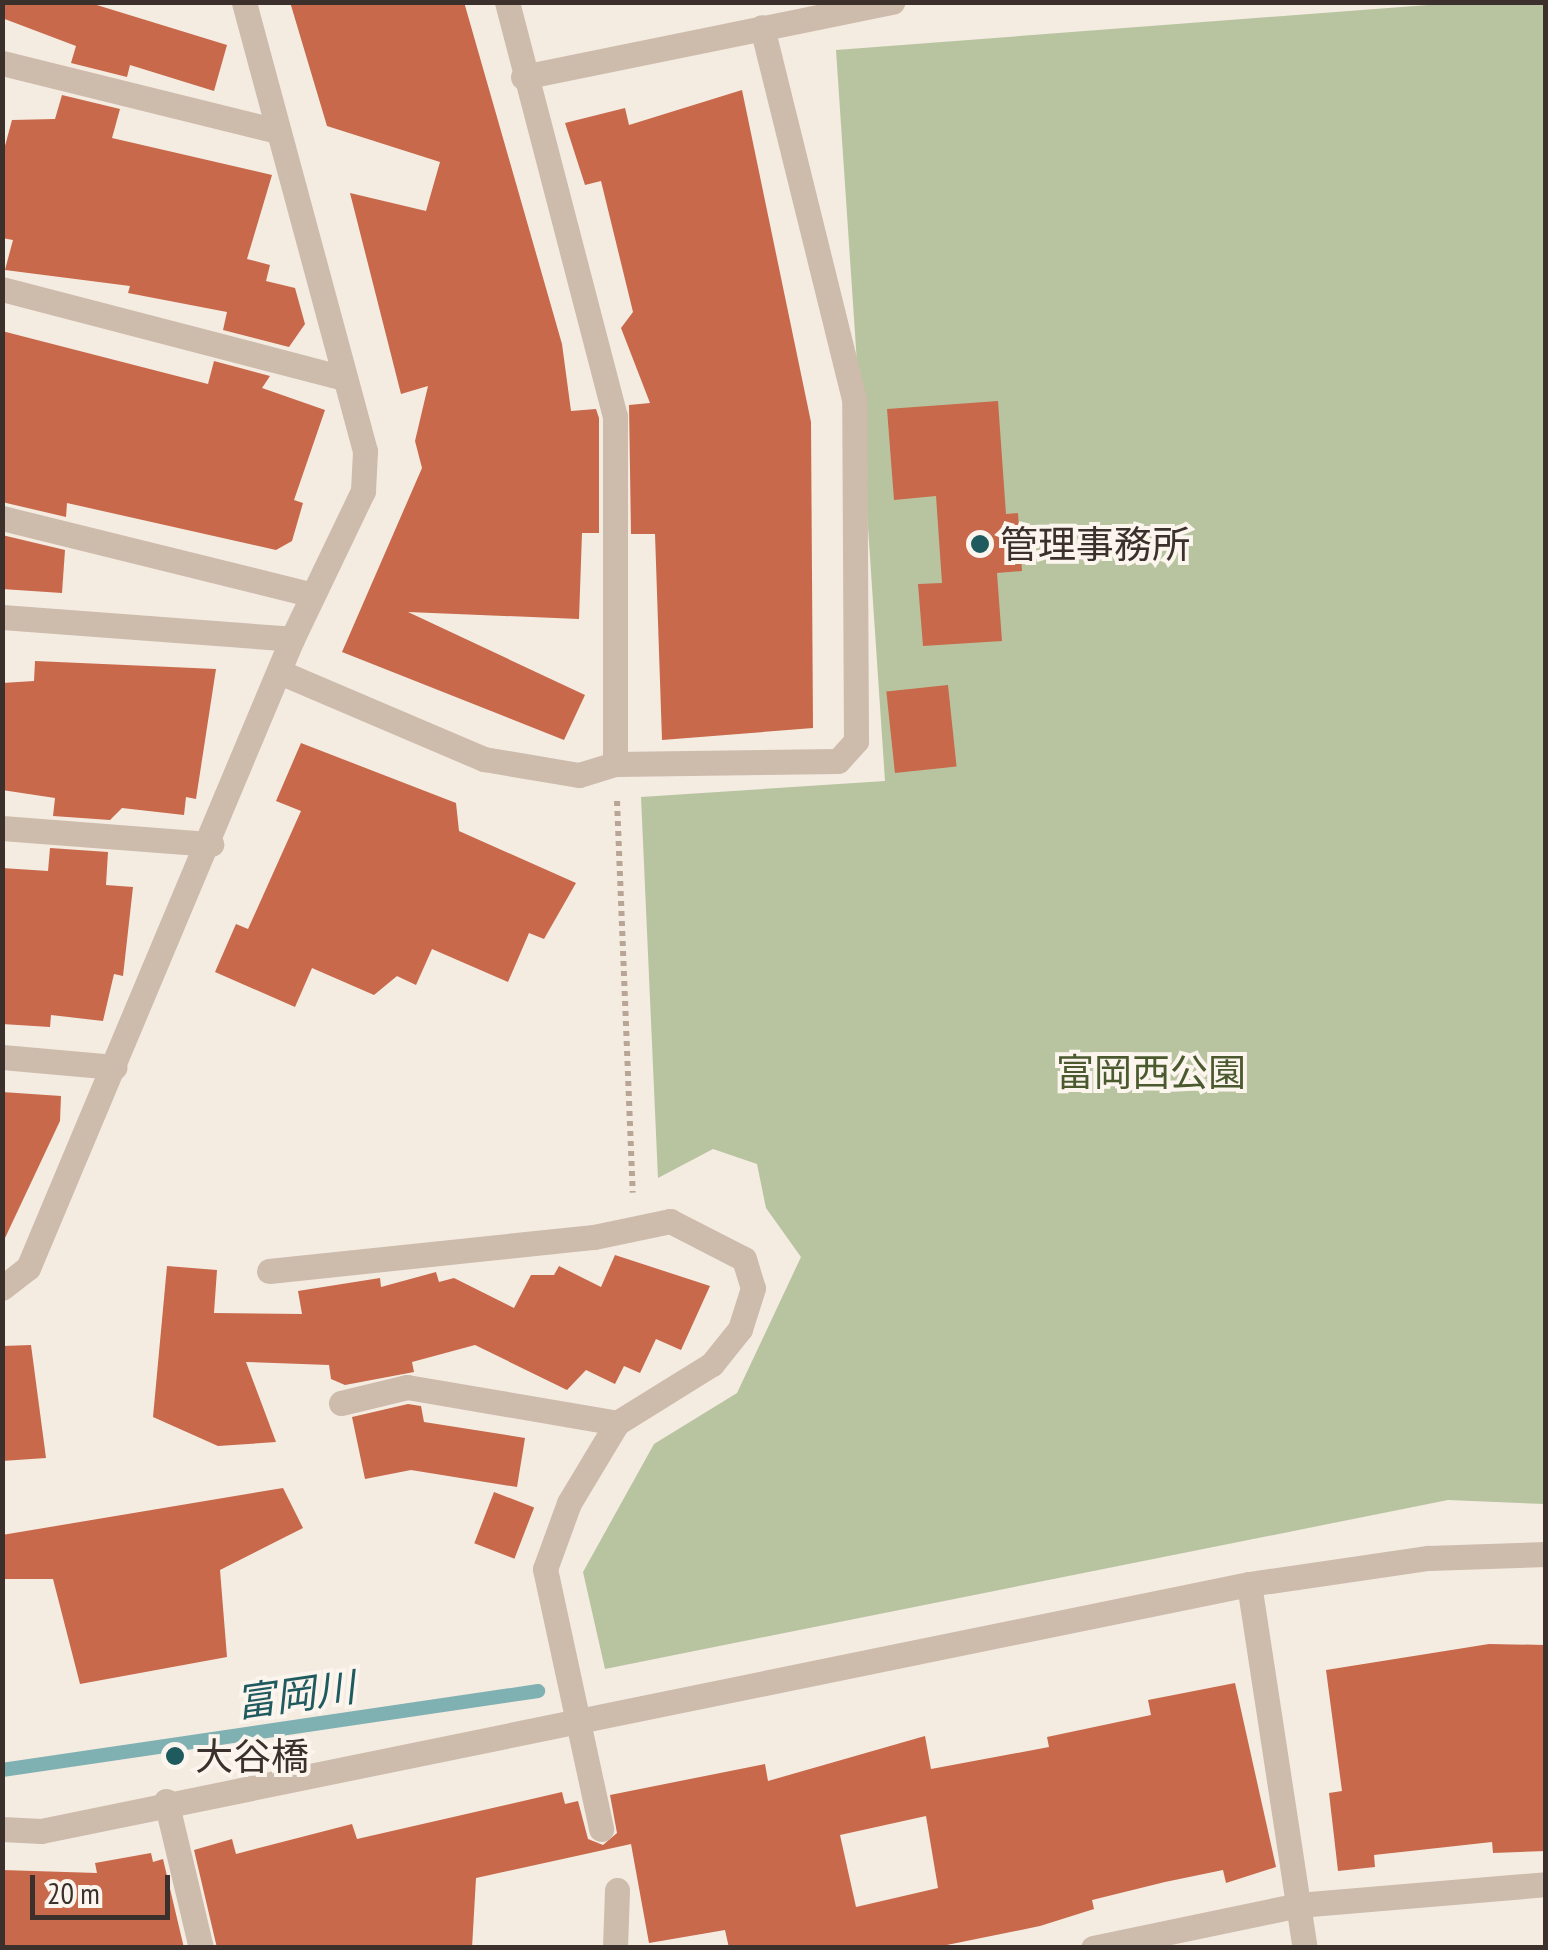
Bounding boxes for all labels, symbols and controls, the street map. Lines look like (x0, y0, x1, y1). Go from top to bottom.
place label: 管理事務所 (1000, 521, 1190, 567)
marker: 管理事務所 (969, 533, 991, 555)
park label: 富岡西公園 (1056, 1049, 1246, 1095)
water label: 富岡川 (232, 1662, 358, 1726)
place label: 大谷橋 (195, 1733, 309, 1779)
marker: 大谷橋 (164, 1745, 186, 1767)
scale bar (35, 1855, 175, 1917)
text: 20 m (47, 1873, 100, 1912)

